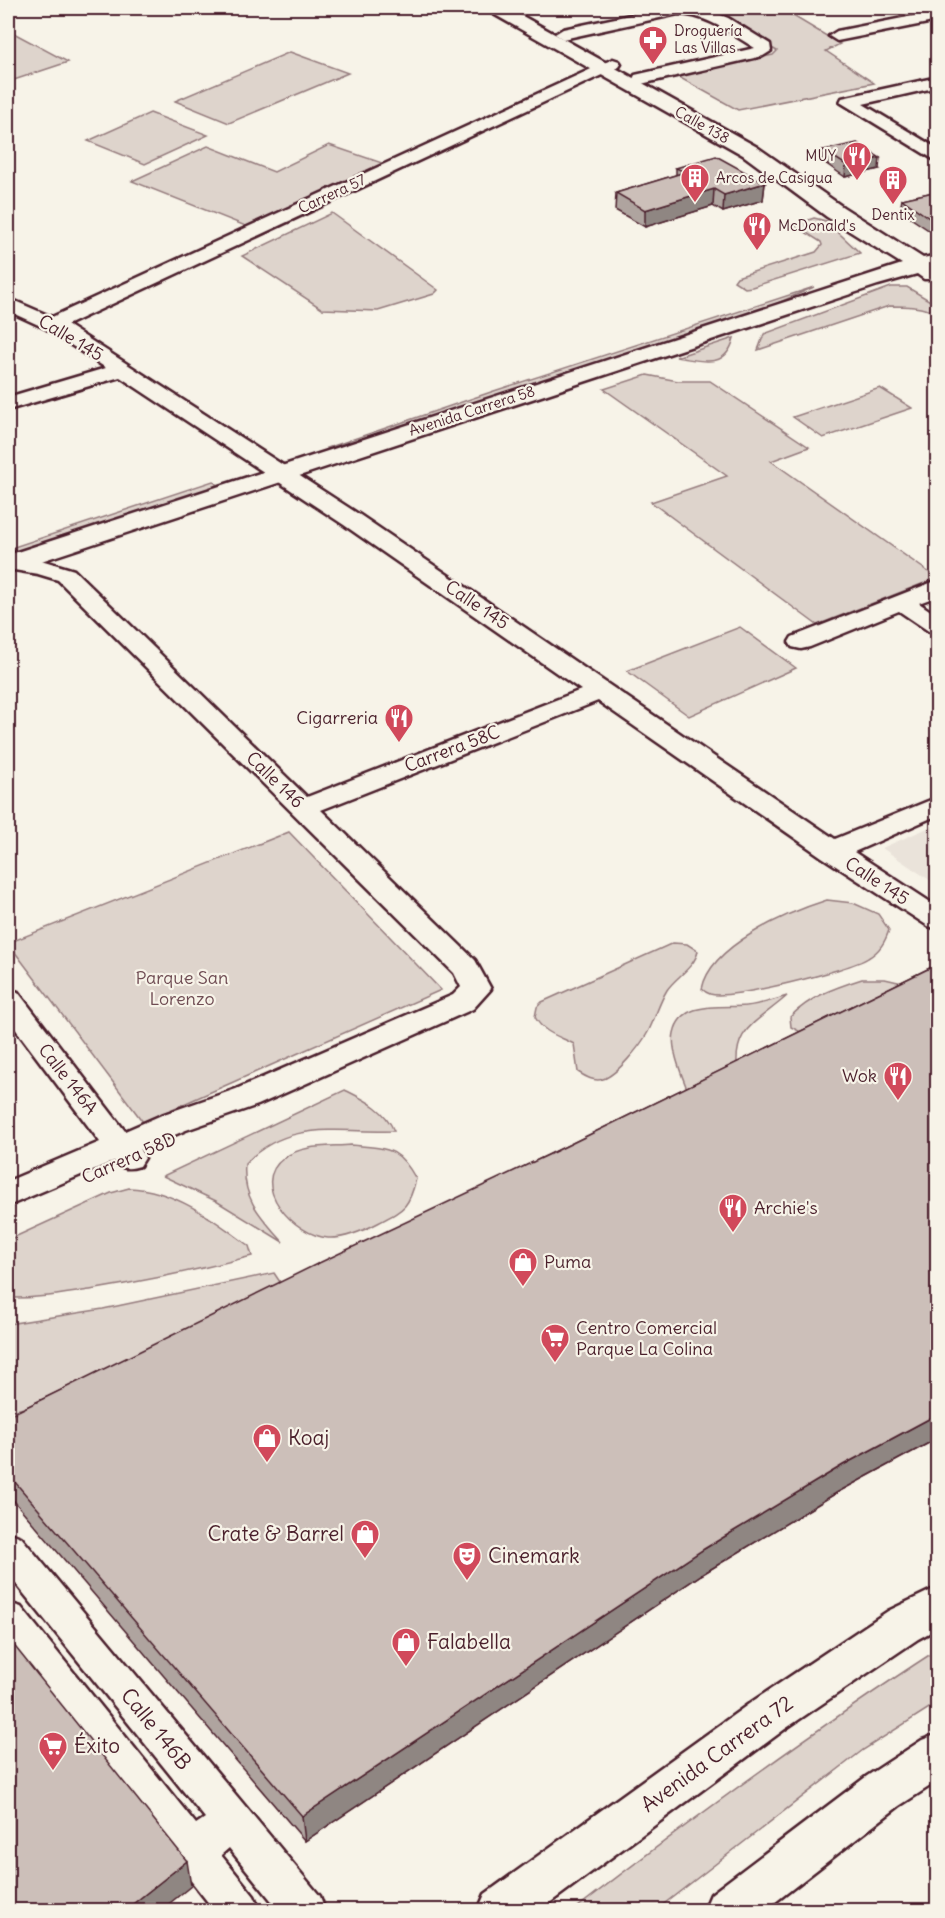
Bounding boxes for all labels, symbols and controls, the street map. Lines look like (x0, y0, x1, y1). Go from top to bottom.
place label: Droguería Las Villas (674, 21, 743, 57)
pharmacy icon: Droguería Las Villas (637, 24, 669, 66)
street label: Calle 138 (671, 102, 733, 147)
restaurant icon: MUY (841, 140, 873, 182)
place label: MUY (805, 146, 837, 165)
building icon: Arcos de Casigua (679, 162, 711, 204)
building icon: Dentix (877, 164, 909, 206)
place label: Arcos de Casigua (716, 168, 833, 187)
street label: Carrera 57 (295, 170, 369, 217)
place label: Dentix (871, 205, 915, 224)
restaurant icon: McDonald's (741, 210, 773, 252)
place label: McDonald's (778, 216, 856, 235)
street label: Calle 145 (35, 309, 108, 366)
street label: Avenida Carrera 58 (406, 381, 537, 440)
street label: Calle 145 (441, 575, 514, 634)
restaurant icon: Cigarreria (383, 702, 415, 744)
place label: Cigarreria (296, 706, 378, 729)
street label: Carrera 58C (401, 720, 503, 777)
street label: Calle 146 (241, 746, 309, 813)
street label: Calle 145 (841, 851, 914, 910)
park label: Parque San Lorenzo (136, 966, 228, 1010)
street label: Calle 146A (34, 1039, 103, 1119)
restaurant icon: Wok (882, 1060, 914, 1102)
place label: Wok (842, 1064, 877, 1087)
street label: Carrera 58D (78, 1126, 180, 1189)
restaurant icon: Archie's (717, 1192, 749, 1234)
place label: Archie's (754, 1196, 818, 1219)
shop icon: Puma (507, 1246, 539, 1288)
place label: Puma (544, 1250, 591, 1273)
place label: Centro Comercial Parque La Colina (576, 1316, 717, 1360)
supermarket icon: Centro Comercial Parque La Colina (539, 1322, 571, 1364)
shop icon: Koaj (251, 1422, 283, 1464)
place label: Koaj (288, 1424, 329, 1451)
shop icon: Crate & Barrel (349, 1518, 381, 1560)
place label: Crate & Barrel (207, 1520, 344, 1547)
theatre icon: Cinemark (451, 1540, 483, 1582)
place label: Cinemark (488, 1542, 580, 1569)
shop icon: Falabella (390, 1626, 422, 1668)
place label: Falabella (427, 1628, 511, 1655)
street label: Calle 146B (115, 1682, 198, 1775)
street label: Avenida Carrera 72 (635, 1689, 798, 1818)
supermarket icon: Éxito (37, 1730, 69, 1772)
place label: Éxito (74, 1732, 120, 1759)

